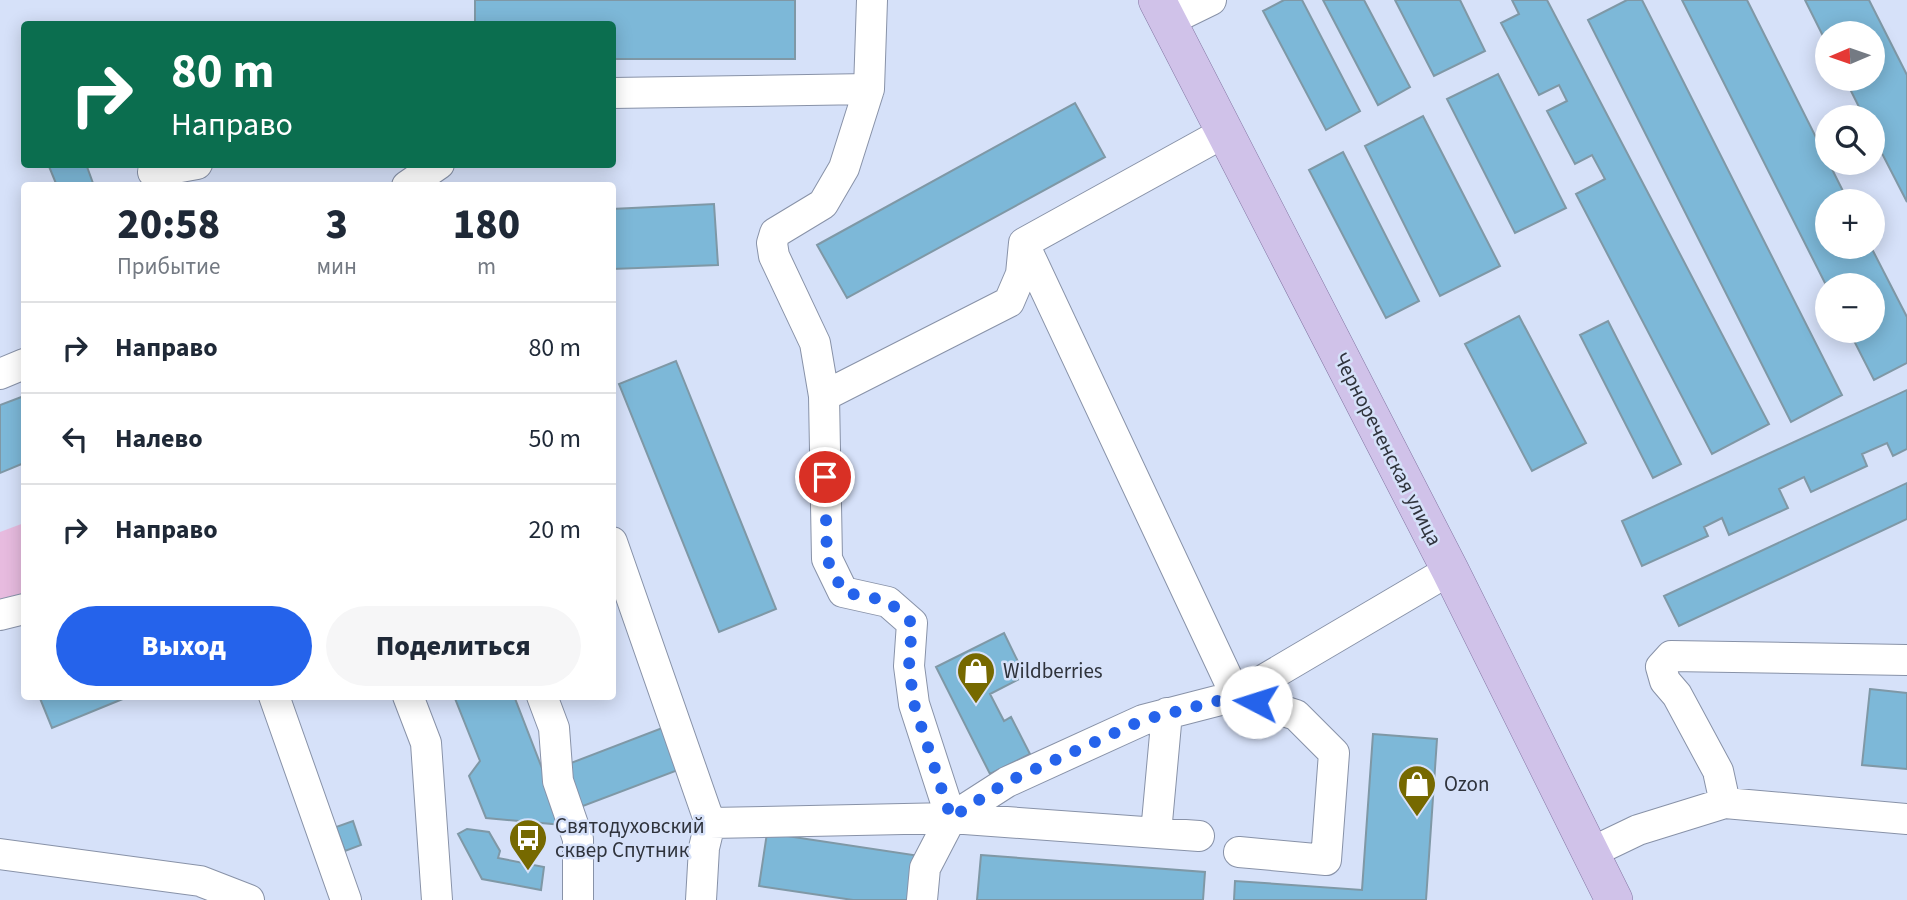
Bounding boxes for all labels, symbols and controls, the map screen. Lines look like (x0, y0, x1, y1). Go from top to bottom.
north arrow (1815, 21, 1885, 91)
map controls (1815, 21, 1885, 343)
text: 80 m (171, 37, 275, 107)
icon: right (56, 49, 147, 140)
text: Направо (171, 102, 293, 148)
button: search (1815, 105, 1885, 175)
button: + (1815, 189, 1885, 259)
text: 20:58 (117, 195, 220, 255)
text: 3 (325, 195, 348, 255)
text: 180 (453, 195, 520, 255)
text: Прибытие (117, 250, 221, 283)
text: мин (316, 250, 357, 283)
text: m (477, 250, 496, 283)
button: − (1815, 273, 1885, 343)
icon: right (56, 329, 94, 367)
text: Направо (115, 329, 218, 366)
text: 80 m (528, 329, 581, 366)
street label: Чернореченская улица (1326, 347, 1450, 551)
icon: left (56, 420, 94, 458)
text: Налево (115, 420, 203, 457)
text: 50 m (528, 420, 581, 457)
pin (795, 447, 855, 507)
icon: arrive (806, 458, 844, 496)
icon: right (56, 511, 94, 549)
text: Направо (115, 511, 218, 548)
text: 20 m (528, 511, 581, 548)
button: Выход (56, 606, 312, 686)
button: Поделиться (326, 606, 581, 686)
shop icon: Wildberries (955, 650, 997, 705)
place label: Wildberries (1003, 656, 1103, 686)
position arrow (1219, 665, 1293, 739)
shop icon: Ozon (1396, 763, 1438, 818)
place label: Ozon (1444, 769, 1489, 799)
place label: Святодуховский сквер Спутник (555, 811, 705, 865)
bus stop icon: Святодуховский сквер Спутник (507, 817, 549, 872)

